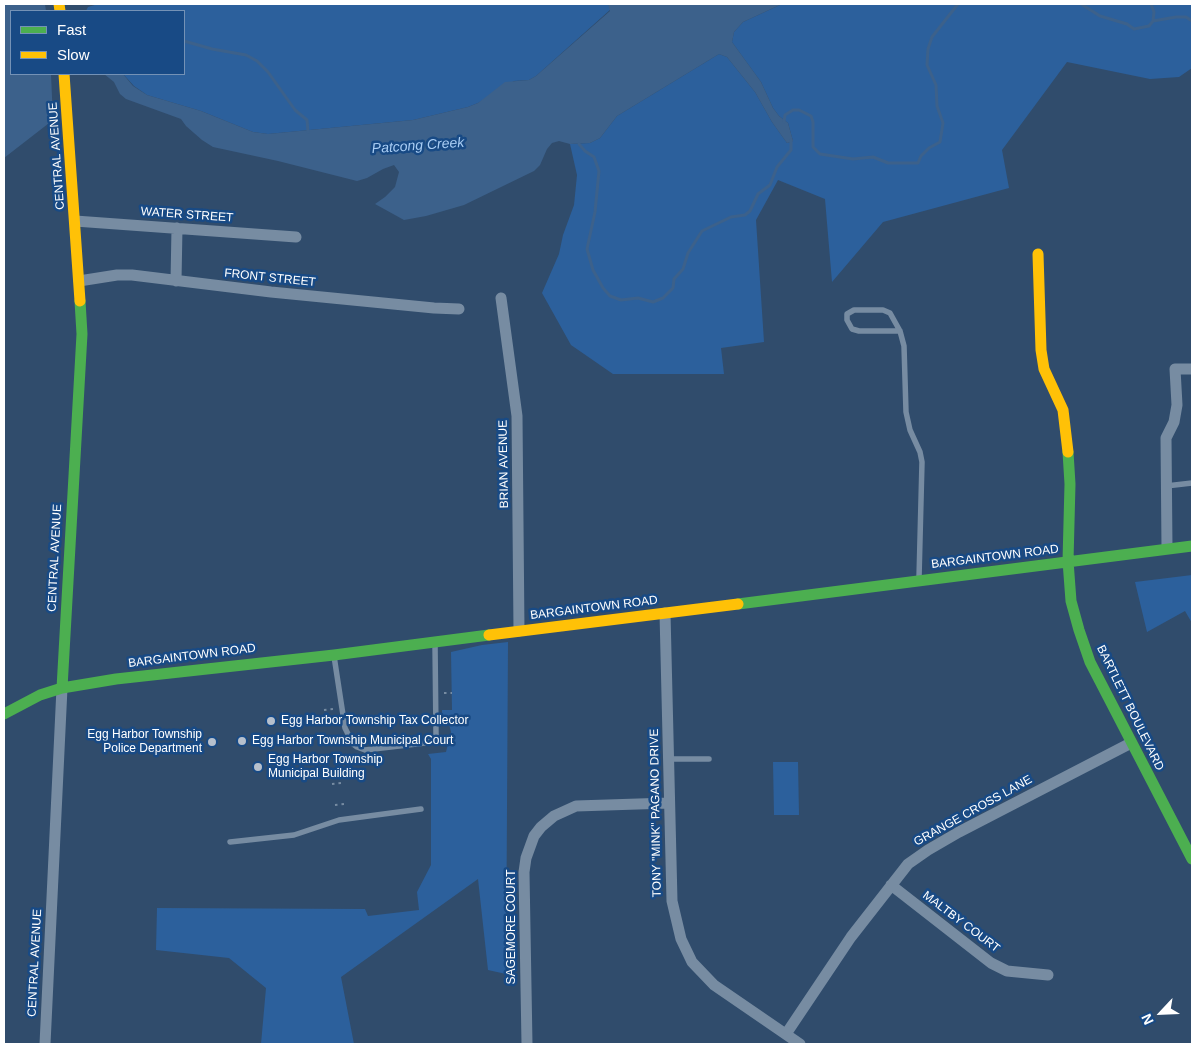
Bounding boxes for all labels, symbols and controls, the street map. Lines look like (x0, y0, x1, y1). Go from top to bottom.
legend (10, 10, 185, 75)
text: Fast (57, 21, 86, 38)
text: Slow (57, 46, 90, 63)
street label: CENTRAL AVENUE (46, 102, 68, 210)
water label: Patcong Creek (371, 134, 465, 158)
street label: WATER STREET (140, 205, 234, 225)
street label: FRONT STREET (224, 266, 316, 290)
street label: BRIAN AVENUE (496, 420, 512, 508)
street label: CENTRAL AVENUE (45, 504, 65, 612)
street label: BARGAINTOWN ROAD (930, 542, 1060, 572)
street label: BARGAINTOWN ROAD (529, 593, 659, 623)
street label: BARGAINTOWN ROAD (127, 641, 257, 671)
street label: BARTLETT BOULEVARD (1093, 643, 1167, 773)
place label: Egg Harbor Township Tax Collector (281, 714, 468, 728)
marker: Egg Harbor Township Tax Collector (265, 715, 277, 727)
place label: Egg Harbor Township Police Department (87, 728, 202, 756)
street label: TONY "MINK" PAGANO DRIVE (647, 729, 665, 897)
place label: Egg Harbor Township Municipal Court (252, 734, 453, 748)
marker: Egg Harbor Township Municipal Court (236, 735, 248, 747)
marker: Egg Harbor Township Police Department (206, 736, 218, 748)
place label: Egg Harbor Township Municipal Building (268, 753, 383, 781)
marker: Egg Harbor Township Municipal Building (252, 761, 264, 773)
street label: GRANGE CROSS LANE (911, 773, 1035, 849)
street label: SAGEMORE COURT (505, 869, 519, 985)
street label: MALTBY COURT (920, 888, 1002, 956)
street label: CENTRAL AVENUE (25, 909, 45, 1017)
north arrow (1136, 988, 1186, 1038)
text: N (1138, 1011, 1157, 1027)

